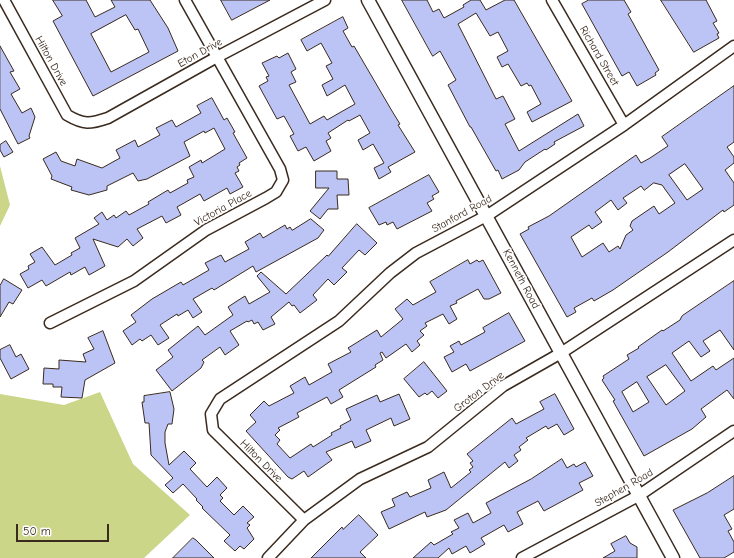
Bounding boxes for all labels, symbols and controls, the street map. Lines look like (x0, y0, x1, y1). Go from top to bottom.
street label: Richard Street (577, 24, 621, 88)
street label: Hilton Drive (32, 34, 70, 88)
street label: Eton Drive (175, 35, 225, 71)
street label: Victoria Place (192, 187, 254, 229)
street label: Stanford Road (430, 192, 494, 236)
street label: Kenneth Road (500, 247, 542, 311)
street label: Groton Drive (451, 369, 507, 415)
street label: Hilton Drive (237, 437, 285, 485)
street label: Stephen Road (592, 466, 656, 510)
scale bar (18, 516, 111, 542)
text: 50 m (23, 524, 51, 538)

